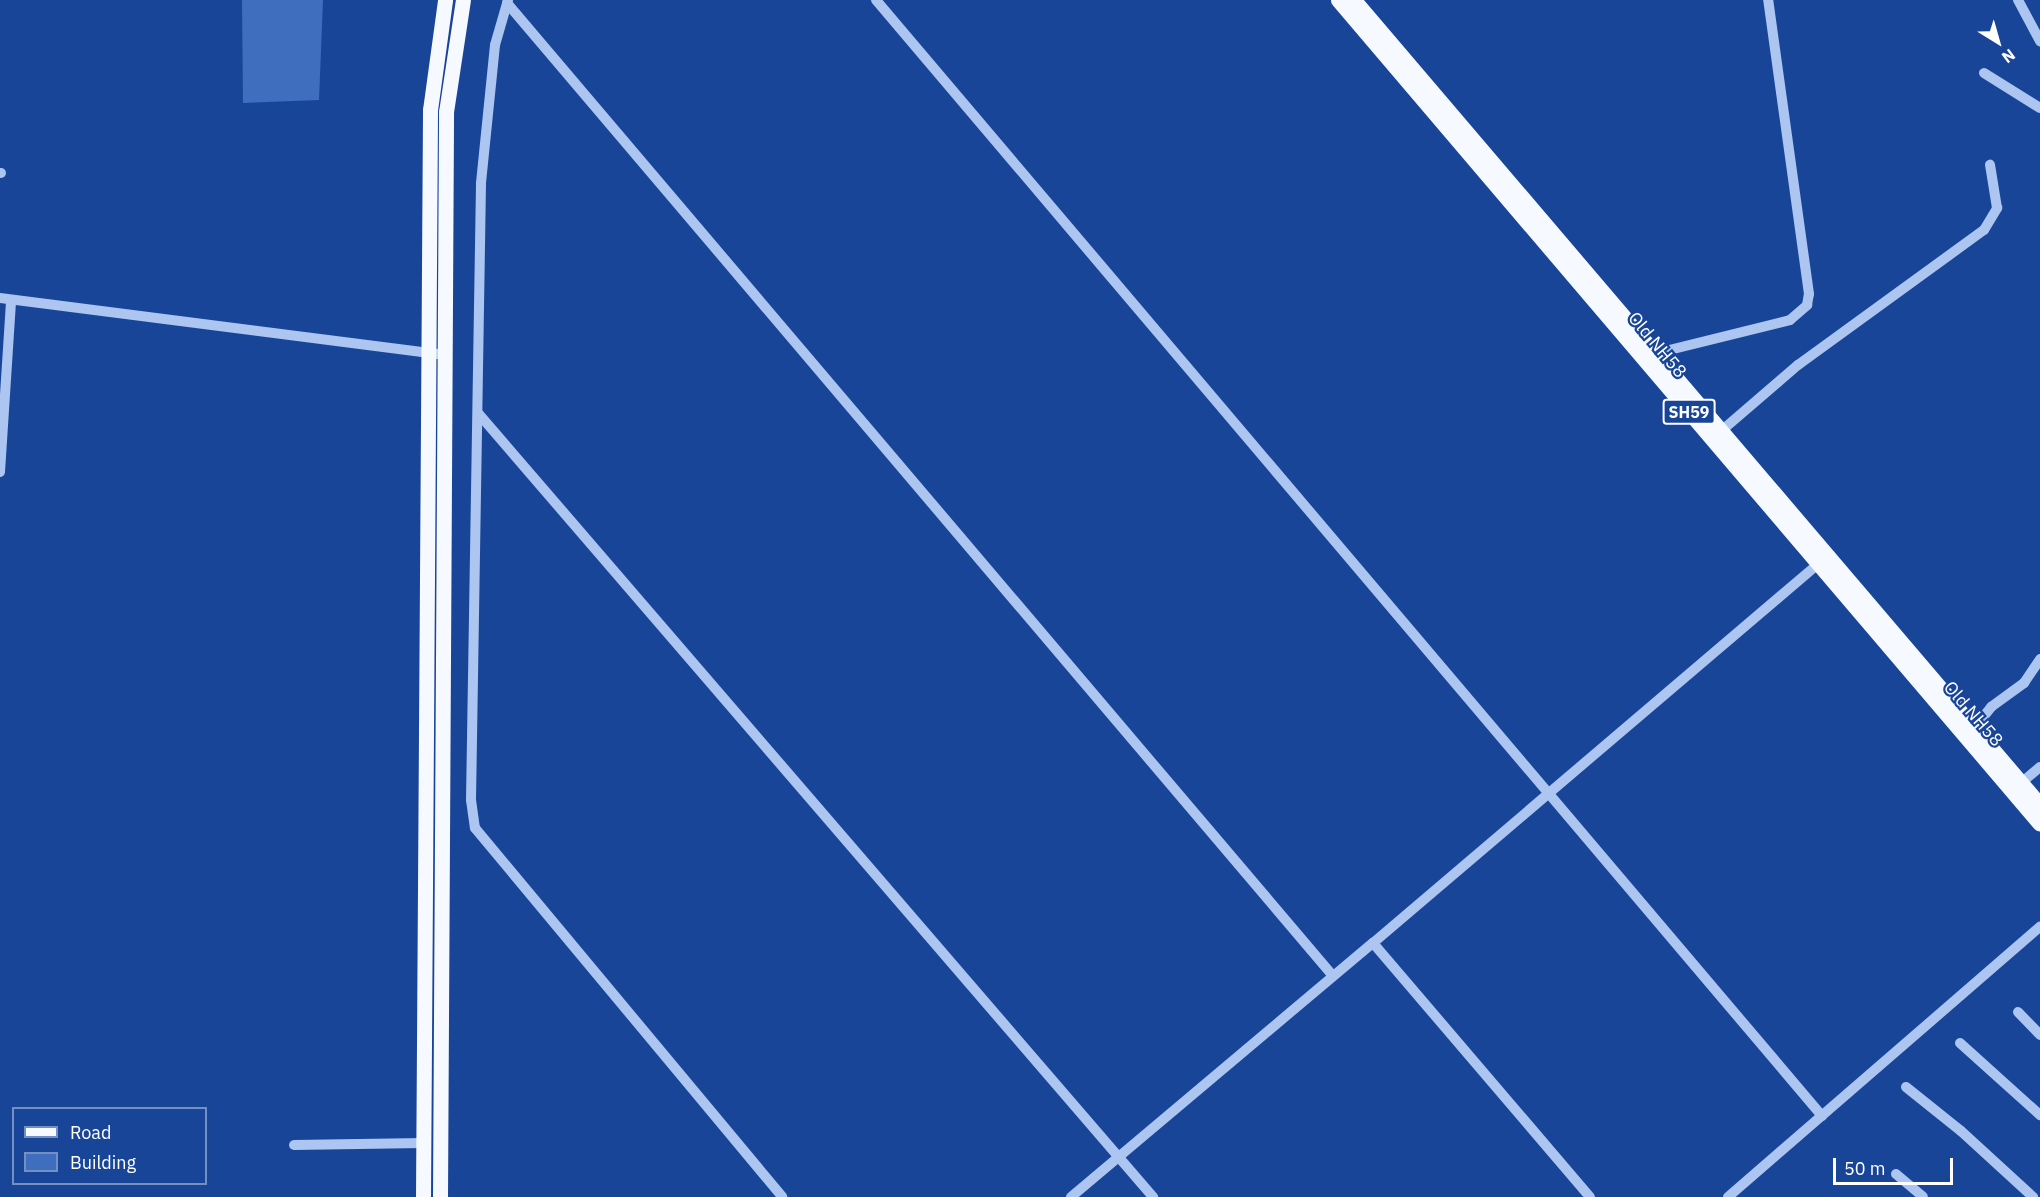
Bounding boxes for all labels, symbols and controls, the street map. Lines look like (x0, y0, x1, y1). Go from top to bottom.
north arrow (1968, 12, 2028, 72)
text: N (1998, 45, 2019, 68)
street label: Old NH58 (1623, 308, 1691, 382)
road number: SH59 (1662, 399, 1716, 425)
street label: Old NH58 (1939, 677, 2007, 751)
legend (12, 1107, 207, 1185)
text: Road (70, 1121, 111, 1144)
scale bar (1836, 1146, 1956, 1184)
text: Building (70, 1151, 136, 1174)
text: 50 m (1844, 1157, 1886, 1180)

